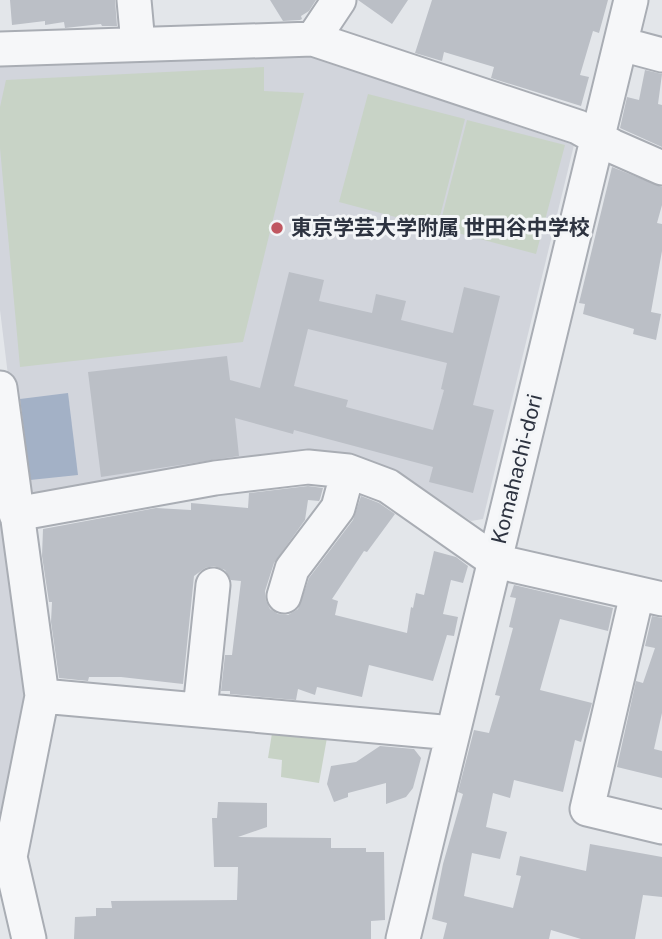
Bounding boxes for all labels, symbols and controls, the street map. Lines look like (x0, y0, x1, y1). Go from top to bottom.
place label: 東京学芸大学附属 世田谷中学校 (291, 215, 590, 240)
marker: 東京学芸大学附属 世田谷中学校 (269, 220, 285, 236)
street label: Komahachi-dori (486, 391, 547, 546)

